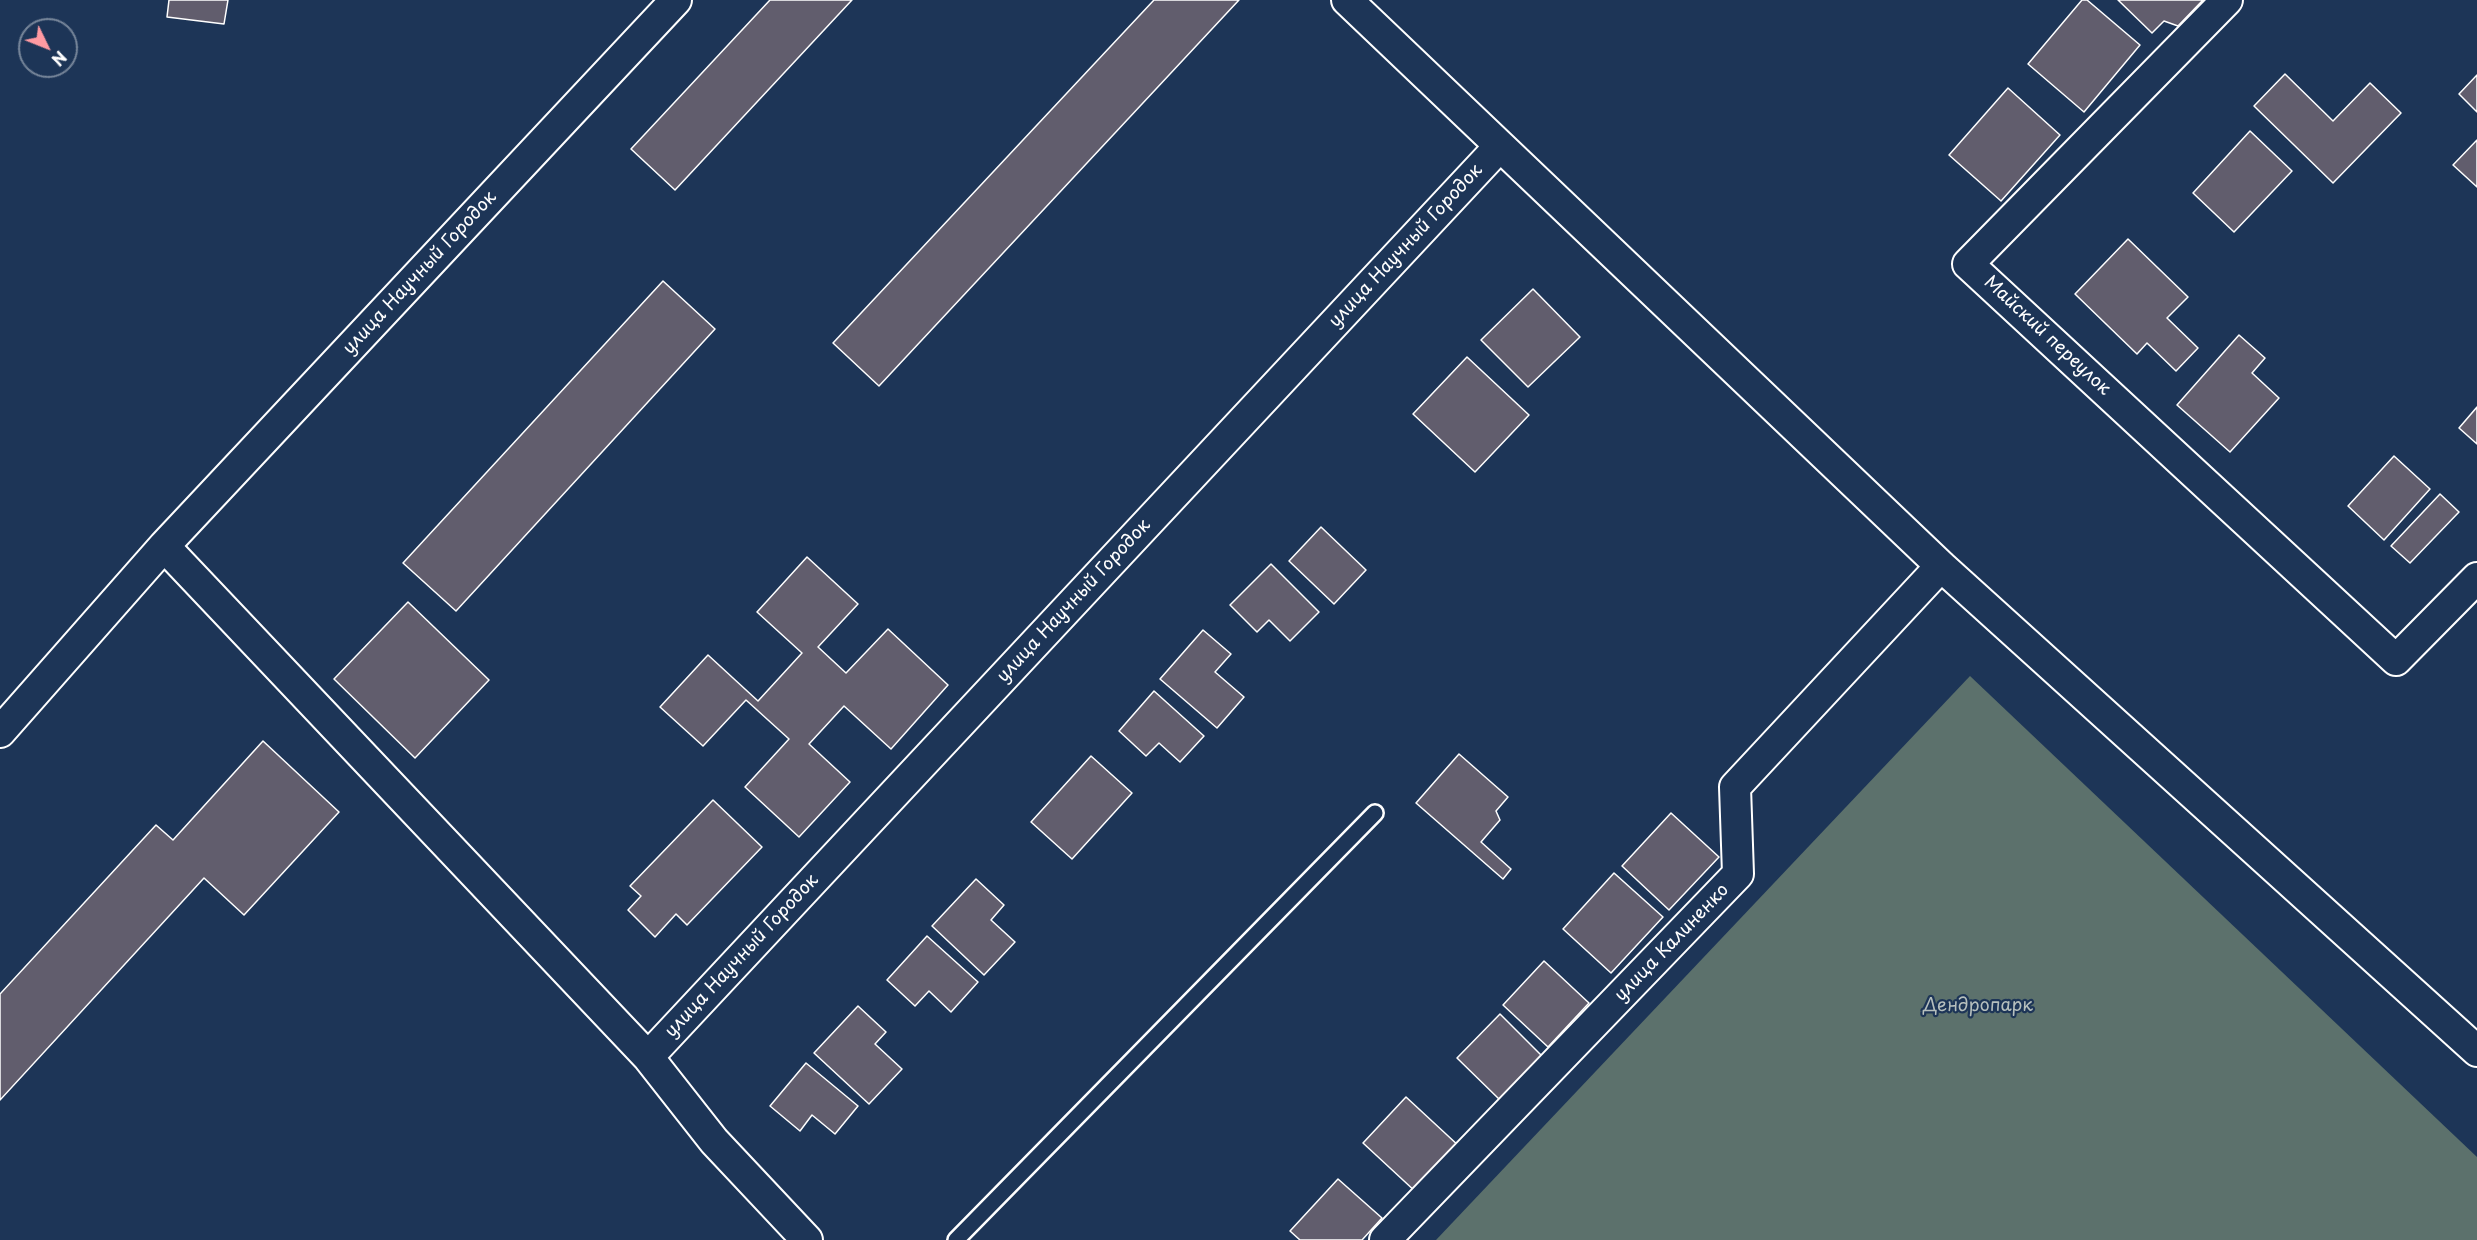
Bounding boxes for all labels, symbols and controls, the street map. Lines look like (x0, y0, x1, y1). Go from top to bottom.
north arrow (18, 18, 78, 78)
text: N (47, 46, 73, 72)
street label: улица Научный Городок (1325, 160, 1487, 332)
street label: улица Научный Городок (339, 187, 501, 359)
street label: Майский переулок (1979, 272, 2115, 400)
street label: улица Научный Городок (993, 515, 1155, 687)
street label: улица Научный Городок (661, 870, 823, 1042)
street label: улица Калиненко (1610, 880, 1734, 1006)
park label: Дендропарк (1923, 995, 2033, 1017)

